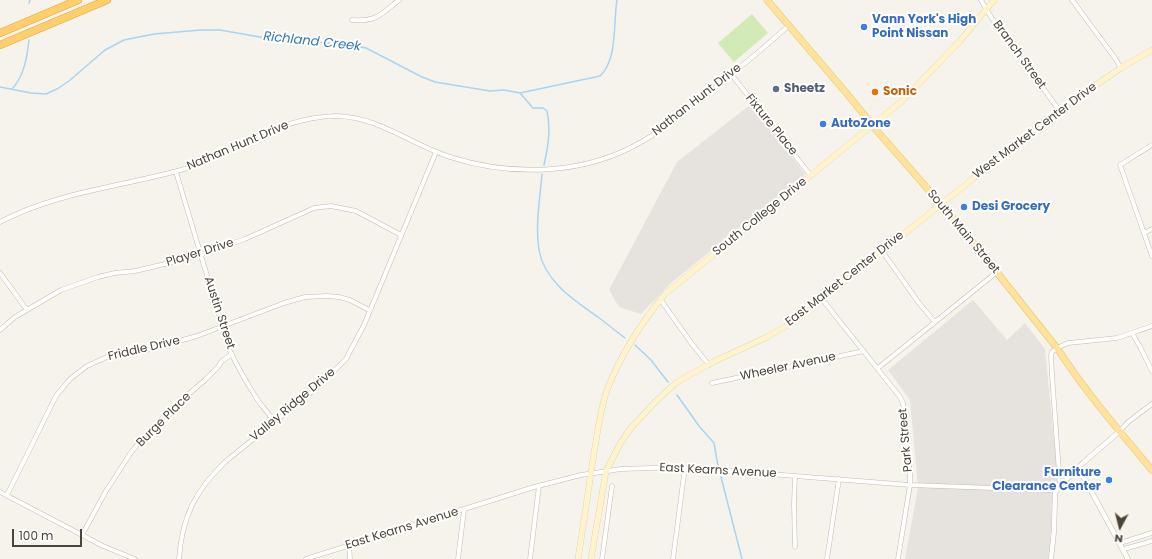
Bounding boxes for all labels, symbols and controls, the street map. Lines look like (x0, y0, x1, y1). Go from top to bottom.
place label: Vann York's High Point Nissan (872, 13, 976, 41)
street label: Branch Street (989, 18, 1049, 92)
marker: Vann York's High Point Nissan (859, 22, 869, 32)
water label: Richland Creek (262, 29, 362, 55)
street label: Nathan Hunt Drive (650, 61, 744, 139)
street label: West Market Center Drive (970, 80, 1100, 182)
place label: Sheetz (784, 82, 825, 96)
marker: Sheetz (771, 84, 781, 94)
place label: Sonic (883, 85, 917, 99)
marker: Sonic (870, 87, 880, 97)
street label: Fixture Place (742, 91, 800, 159)
place label: AutoZone (831, 117, 891, 131)
street label: Nathan Hunt Drive (185, 118, 291, 174)
marker: AutoZone (818, 119, 828, 129)
street label: South College Drive (710, 175, 810, 259)
street label: South Main Street (924, 187, 1002, 277)
place label: Desi Grocery (972, 200, 1050, 214)
marker: Desi Grocery (959, 202, 969, 212)
street label: East Market Center Drive (783, 228, 907, 330)
street label: Player Drive (164, 236, 236, 270)
street label: Austin Street (201, 275, 237, 351)
street label: Friddle Drive (107, 334, 181, 364)
street label: Wheeler Avenue (739, 350, 837, 384)
street label: Valley Ridge Drive (247, 365, 339, 445)
street label: Burge Place (134, 390, 194, 450)
street label: Park Street (896, 407, 916, 473)
street label: East Kearns Avenue (659, 461, 777, 481)
place label: Furniture Clearance Center (992, 466, 1101, 494)
marker: Furniture Clearance Center (1104, 475, 1114, 485)
street label: East Kearns Avenue (344, 505, 460, 553)
north arrow (1100, 507, 1140, 547)
scale bar (14, 521, 84, 547)
text: 100 m (19, 527, 53, 544)
text: N (1113, 530, 1124, 547)

